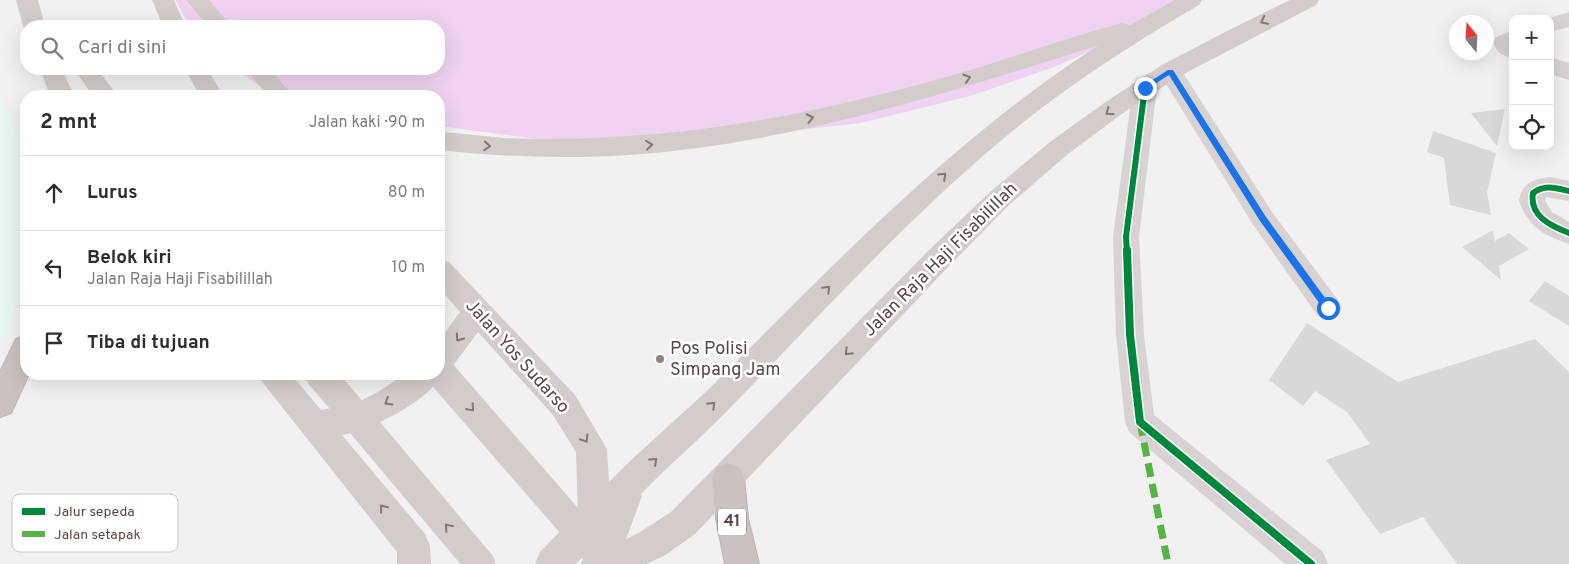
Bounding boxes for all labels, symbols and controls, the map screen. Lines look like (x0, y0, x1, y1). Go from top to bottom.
one-way arrow (1260, 15, 1269, 25)
north arrow (1449, 15, 1494, 60)
map controls (1509, 15, 1554, 150)
button: + (1509, 15, 1554, 60)
search box (20, 20, 445, 75)
icon: search (38, 34, 66, 62)
text: Cari di sini (78, 36, 166, 60)
button: − (1509, 60, 1554, 105)
one-way arrow (962, 74, 971, 84)
route end (1134, 77, 1157, 100)
button: locate (1509, 105, 1554, 150)
one-way arrow (1105, 106, 1115, 115)
text: 2 mnt (40, 109, 97, 136)
text: Jalan kaki · 90 m (309, 113, 425, 133)
one-way arrow (805, 113, 814, 124)
one-way arrow (484, 140, 492, 151)
one-way arrow (646, 140, 654, 151)
one-way arrow (938, 173, 947, 182)
street label: Jalan Raja Haji Fisabilillah (859, 178, 1023, 342)
icon: ahead (40, 179, 68, 207)
text: Lurus (87, 181, 138, 205)
text: 80 m (388, 183, 425, 203)
text: Belok kiri (87, 246, 172, 270)
icon: left (40, 254, 68, 282)
text: 10 m (391, 258, 425, 278)
text: Jalan Raja Haji Fisabilillah (87, 270, 273, 290)
one-way arrow (821, 286, 830, 295)
street label: Jalan Yos Sudarso (460, 295, 574, 419)
route start (1317, 297, 1340, 320)
icon: arrive (40, 329, 68, 357)
text: Tiba di tujuan (87, 331, 210, 355)
one-way arrow (456, 332, 465, 342)
place label: Pos Polisi Simpang Jam (670, 338, 781, 382)
one-way arrow (845, 346, 854, 355)
marker: Pos Polisi Simpang Jam (654, 353, 666, 365)
one-way arrow (384, 396, 393, 406)
one-way arrow (707, 401, 716, 410)
one-way arrow (465, 402, 474, 411)
one-way arrow (578, 433, 588, 442)
one-way arrow (648, 458, 657, 467)
legend (12, 494, 178, 552)
text: Jalur sepeda (54, 504, 135, 521)
one-way arrow (379, 505, 388, 514)
road number: 41 (718, 508, 746, 536)
one-way arrow (445, 523, 454, 532)
text: Jalan setapak (54, 527, 141, 544)

